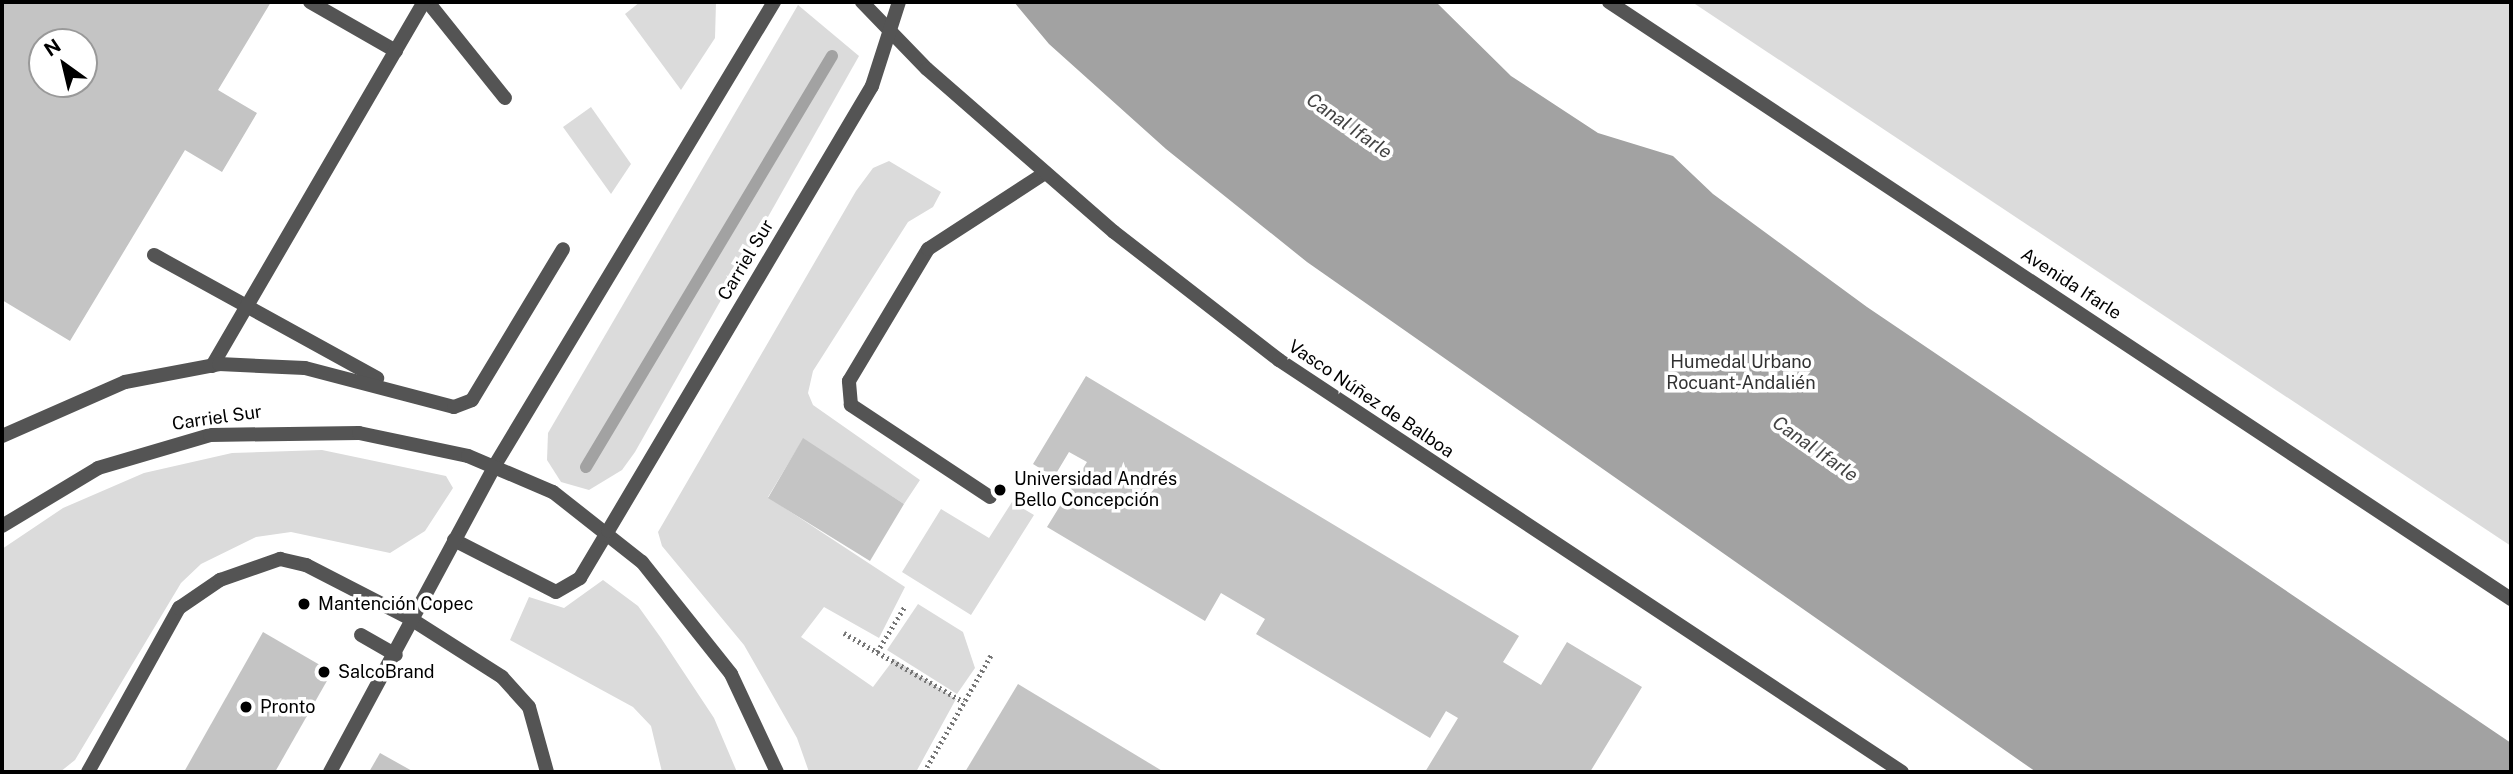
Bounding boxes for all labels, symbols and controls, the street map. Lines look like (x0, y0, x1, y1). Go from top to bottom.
north arrow (28, 28, 98, 98)
text: N (40, 34, 65, 61)
water label: Canal Ifarle (1302, 88, 1396, 164)
street label: Carriel Sur (713, 216, 779, 304)
street label: Avenida Ifarle (2017, 244, 2125, 324)
street label: Vasco Núñez de Balboa (1284, 335, 1458, 463)
park label: Humedal Urbano Rocuant-Andalién (1666, 352, 1816, 394)
street label: Carriel Sur (171, 401, 263, 435)
water label: Canal Ifarle (1768, 411, 1862, 487)
place label: Universidad Andrés Bello Concepción (1014, 469, 1177, 512)
marker: Universidad Andrés Bello Concepción (992, 482, 1008, 498)
place label: Mantención Copec (318, 593, 473, 615)
marker: Mantención Copec (296, 596, 312, 612)
place label: SalcoBrand (338, 661, 435, 683)
marker: SalcoBrand (316, 664, 332, 680)
place label: Pronto (260, 696, 315, 718)
marker: Pronto (238, 699, 254, 715)

